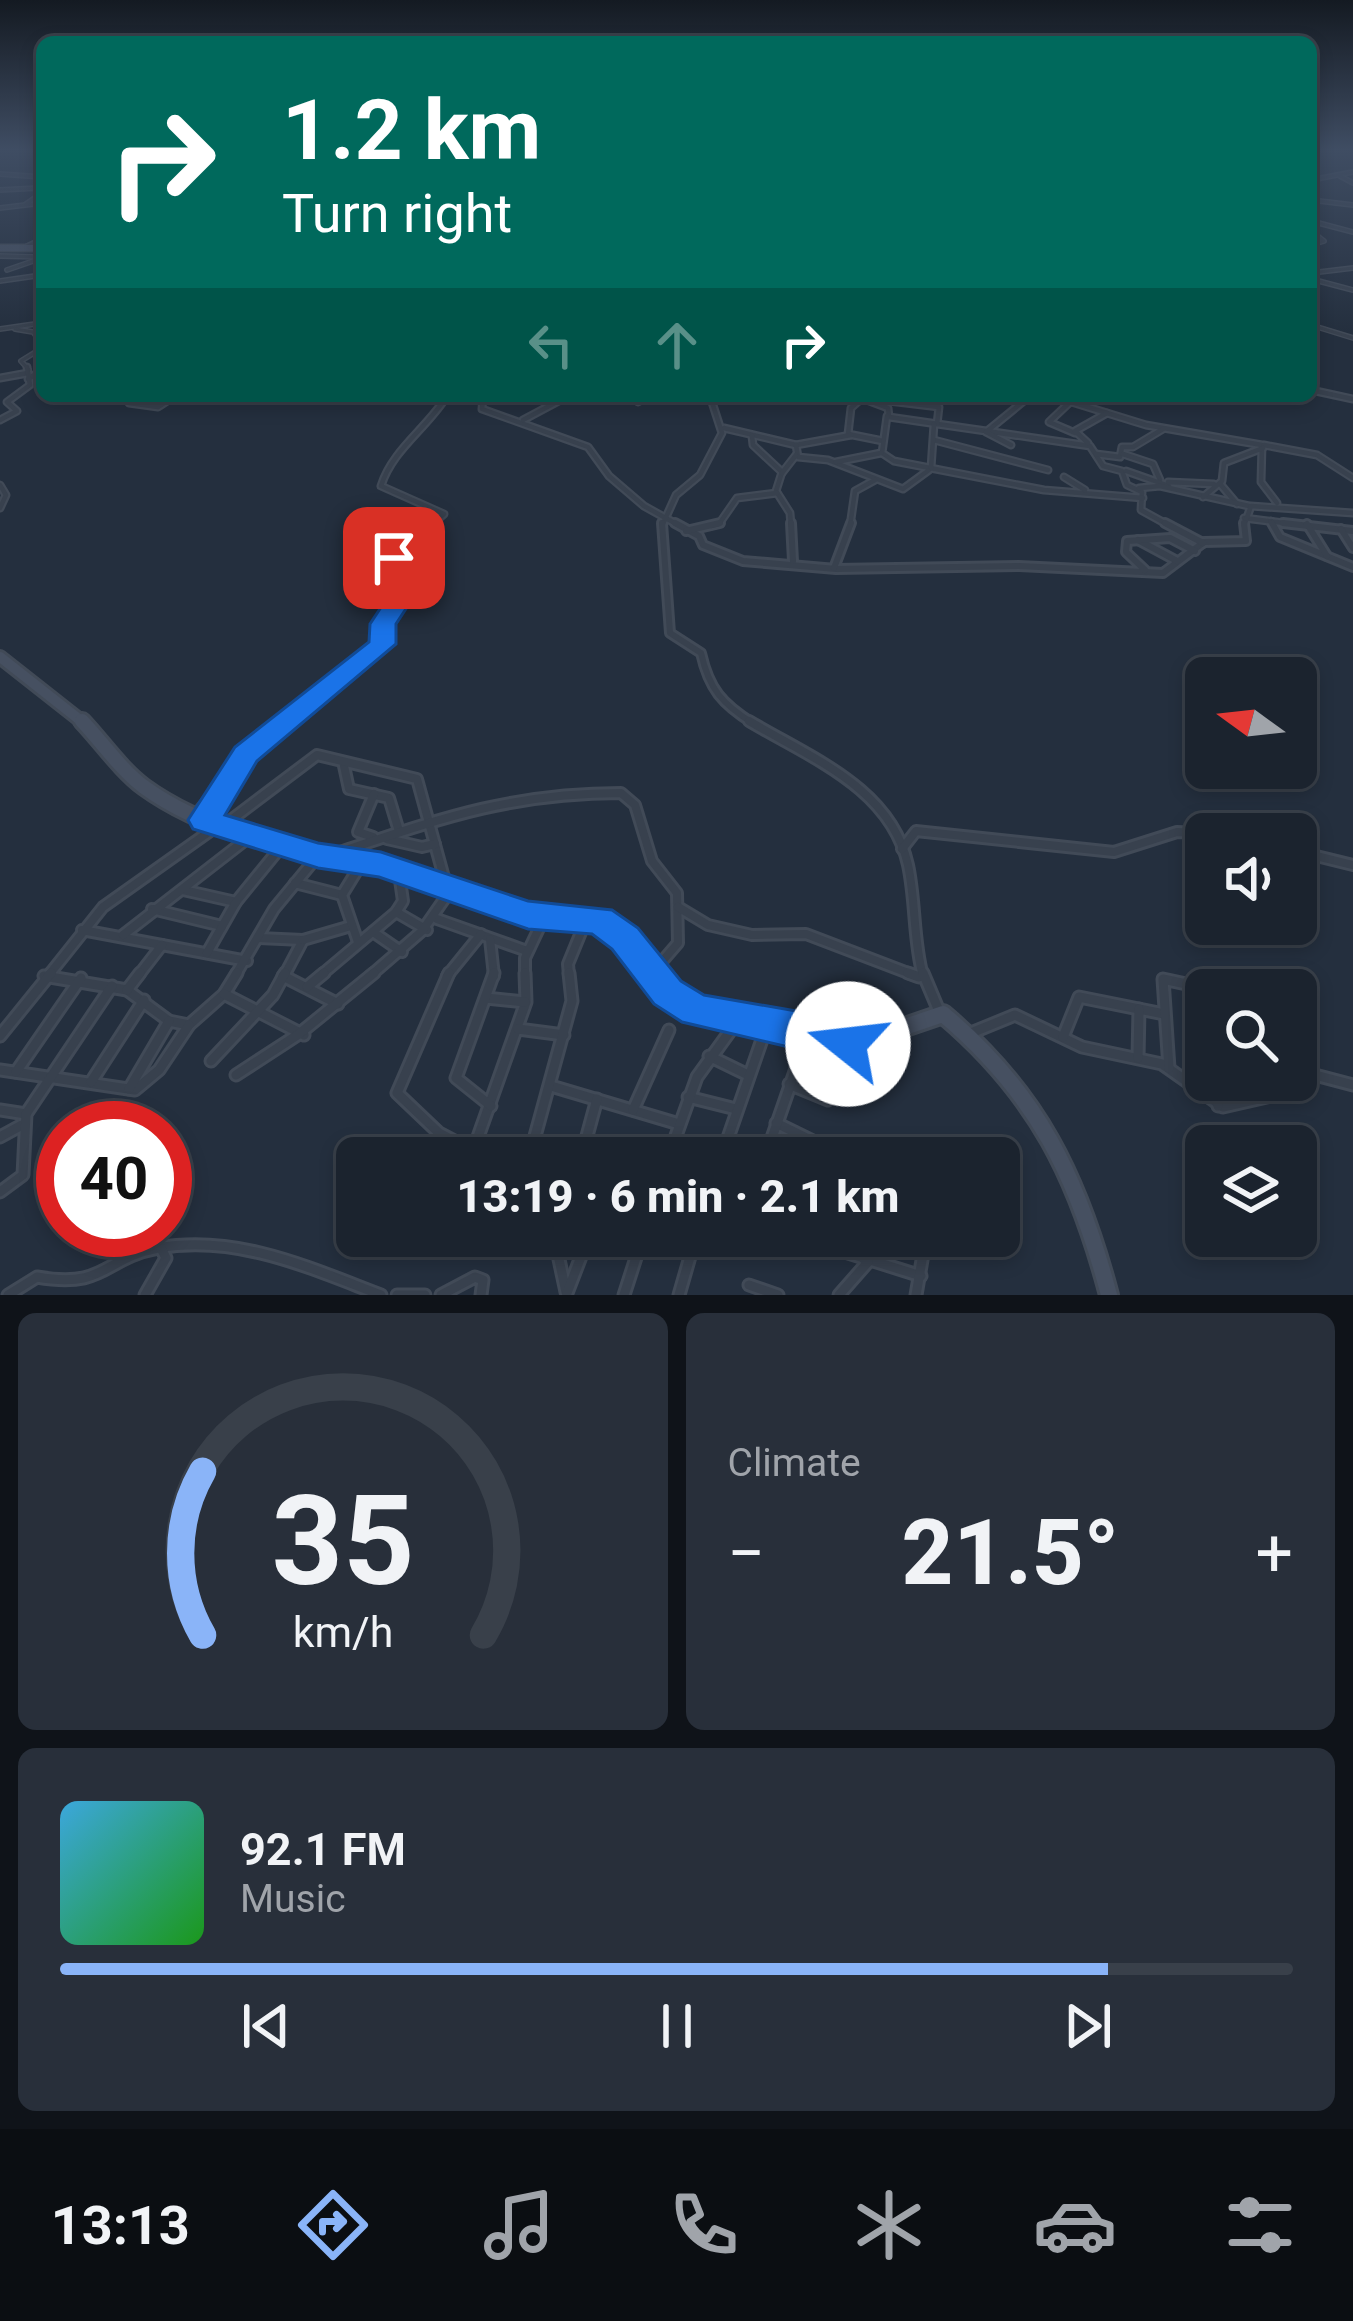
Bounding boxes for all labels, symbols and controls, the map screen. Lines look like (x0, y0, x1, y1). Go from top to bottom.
text: 1.2 km (282, 81, 541, 180)
icon: right (84, 84, 240, 240)
text: Turn right (282, 182, 512, 245)
icon: left (518, 312, 584, 378)
icon: ahead (644, 312, 710, 378)
icon: right (770, 312, 836, 378)
pin (343, 507, 445, 609)
icon: arrive (361, 525, 427, 591)
north arrow (1185, 657, 1317, 789)
map controls (1185, 657, 1317, 1257)
button: sound (1185, 813, 1317, 945)
button: search (1185, 969, 1317, 1101)
position arrow (785, 981, 911, 1107)
speed limit sign: 40 (36, 1101, 192, 1257)
button: layers (1185, 1125, 1317, 1257)
text: 13:19 · 6 min · 2.1 km (457, 1170, 899, 1223)
text: Climate (728, 1440, 861, 1486)
text: 35 (271, 1468, 414, 1614)
text: 21.5° (902, 1501, 1119, 1606)
text: − (728, 1515, 765, 1592)
text: + (1256, 1515, 1293, 1592)
text: km/h (292, 1606, 393, 1656)
text: 92.1 FM (240, 1823, 406, 1876)
text: Music (240, 1876, 346, 1922)
icon: previous (233, 1993, 299, 2059)
icon: pause (644, 1993, 710, 2059)
icon: next (1055, 1993, 1121, 2059)
icon: directions (291, 2183, 375, 2267)
icon: music (477, 2183, 561, 2267)
icon: phone (662, 2183, 746, 2267)
icon: climate (847, 2183, 931, 2267)
icon: car (1033, 2183, 1117, 2267)
icon: filters (1218, 2183, 1302, 2267)
text: 13:13 (51, 2194, 190, 2257)

